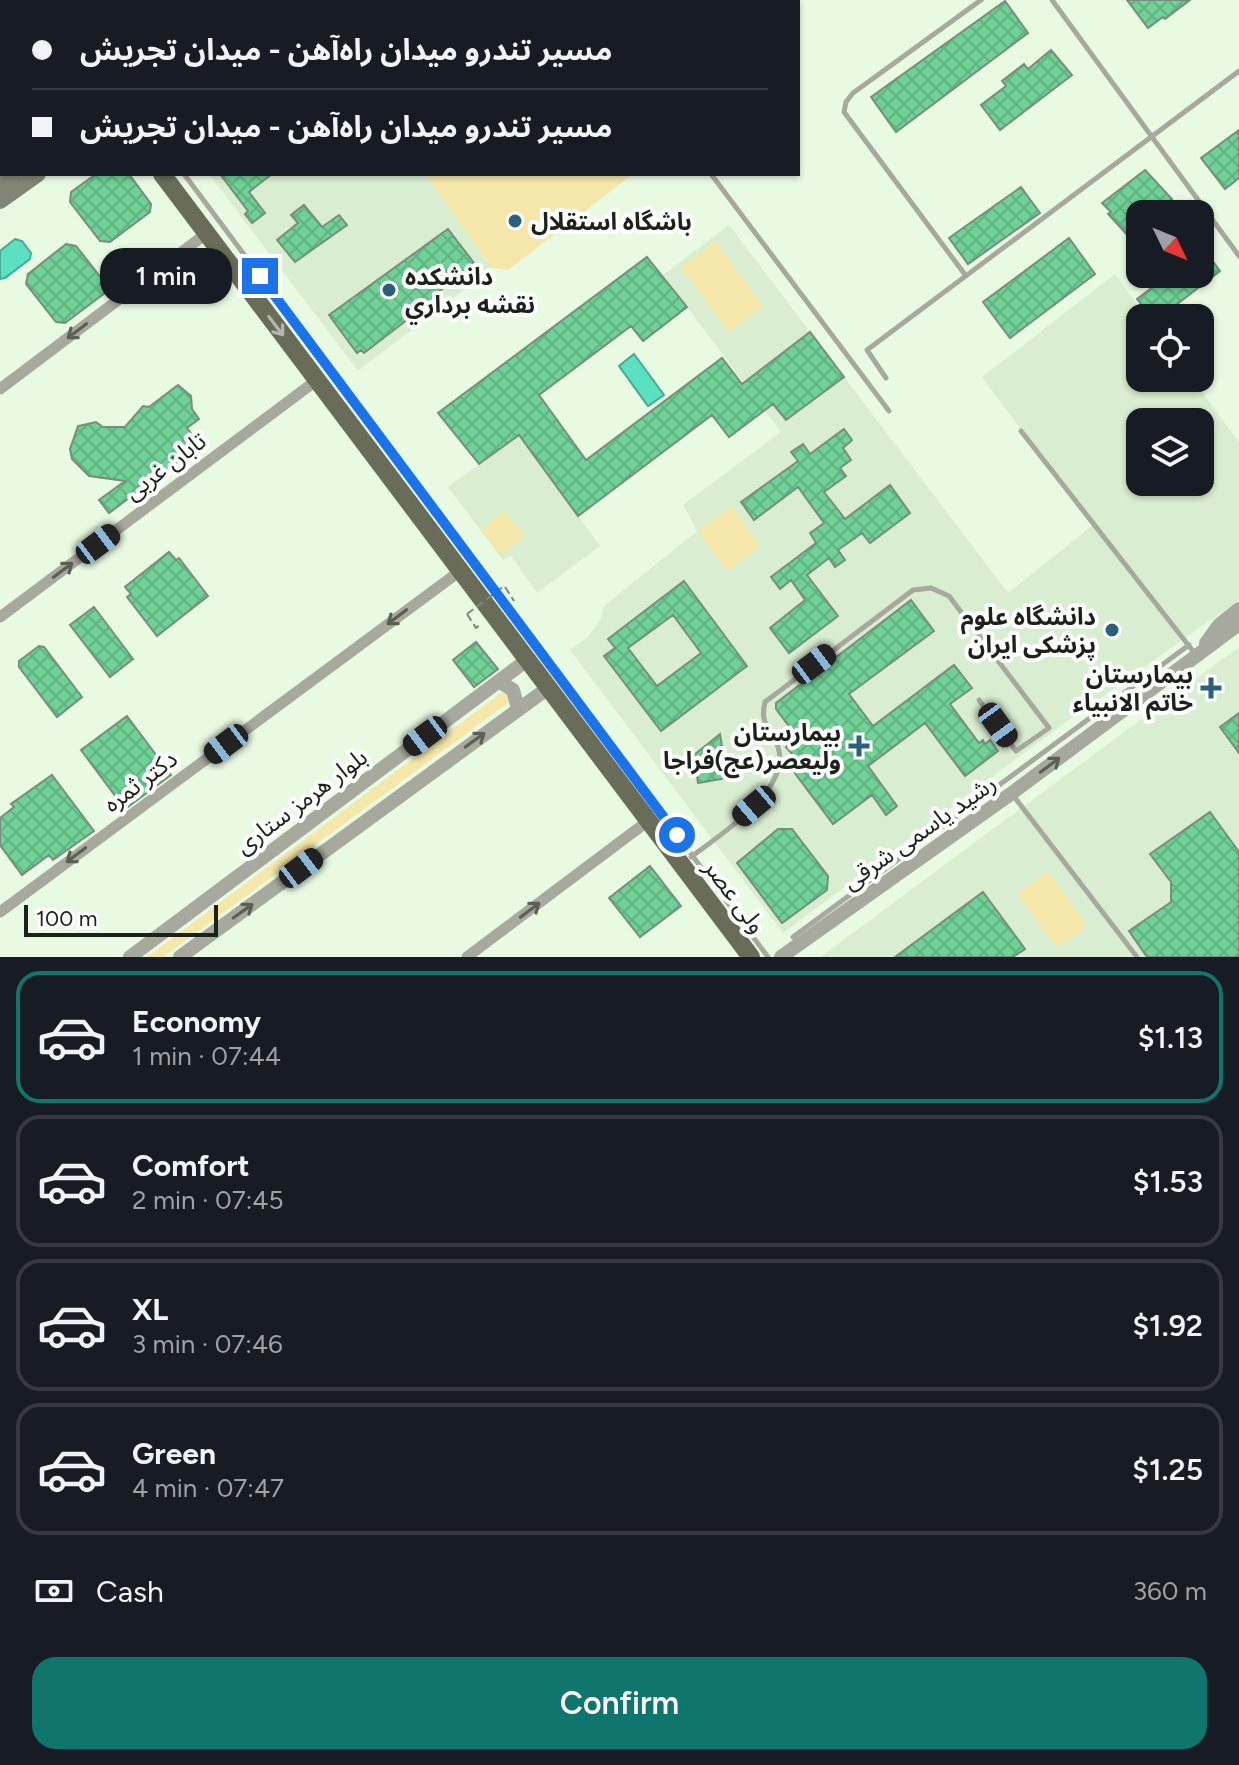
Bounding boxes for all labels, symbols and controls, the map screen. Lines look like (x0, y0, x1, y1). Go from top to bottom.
text: مسیر تندرو میدان راه‌آهن - میدان تجریش (80, 31, 612, 68)
text: مسیر تندرو میدان راه‌آهن - میدان تجریش (80, 108, 612, 145)
north arrow (1126, 200, 1214, 288)
map controls (1126, 200, 1214, 496)
place label: باشگاه استقلال (531, 207, 692, 236)
marker: باشگاه استقلال (506, 212, 524, 230)
callout: 1 min (100, 248, 232, 304)
route end (242, 258, 278, 294)
text: 1 min (136, 260, 196, 292)
place label: دانشكده نقشه برداري (405, 262, 535, 324)
marker: دانشكده نقشه برداري (380, 281, 398, 299)
button: locate (1126, 304, 1214, 392)
one-way arrow (268, 315, 285, 336)
one-way arrow (67, 322, 89, 339)
button: layers (1126, 408, 1214, 496)
street label: تابان غربی (118, 426, 212, 506)
car (72, 520, 124, 568)
one-way arrow (51, 562, 73, 578)
place label: دانشگاه علوم پزشکی ایران (961, 602, 1096, 660)
one-way arrow (387, 609, 409, 626)
marker: دانشگاه علوم پزشکی ایران (1103, 621, 1121, 639)
car (788, 640, 840, 688)
place label: بیمارستان خاتم الانبیاء (1073, 660, 1193, 720)
marker: بیمارستان خاتم الانبیاء (1200, 677, 1222, 699)
car (974, 699, 1022, 751)
car (399, 712, 451, 760)
place label: بیمارستان ولیعصر(عج)فراجا (663, 718, 841, 779)
car (200, 720, 252, 768)
one-way arrow (464, 732, 485, 749)
marker: بیمارستان ولیعصر(عج)فراجا (848, 735, 870, 757)
street label: بلوار هرمز ستاری (229, 742, 373, 860)
street label: دکتر ثمره (97, 744, 183, 818)
one-way arrow (1039, 757, 1060, 774)
street label: رشید یاسمی شرقی (837, 768, 1001, 896)
car (728, 781, 780, 831)
route start (659, 817, 695, 853)
car (275, 844, 327, 892)
one-way arrow (66, 847, 87, 864)
street label: ولی عصر (697, 853, 772, 939)
scale bar (24, 901, 218, 937)
one-way arrow (518, 902, 540, 919)
one-way arrow (232, 903, 253, 920)
text: 100 m (36, 905, 97, 932)
icon: car (36, 1001, 108, 1073)
text: Economy (132, 1003, 261, 1040)
text: $1.13 (1138, 1019, 1203, 1056)
text: 1 min · 07:44 (132, 1040, 281, 1072)
icon: car (36, 1145, 108, 1217)
text: Comfort (132, 1147, 250, 1184)
text: $1.53 (1133, 1163, 1203, 1200)
text: 2 min · 07:45 (132, 1184, 283, 1216)
icon: car (36, 1289, 108, 1361)
text: XL (132, 1291, 168, 1328)
text: $1.92 (1132, 1307, 1203, 1344)
text: 3 min · 07:46 (132, 1328, 283, 1360)
icon: car (36, 1433, 108, 1505)
text: Green (132, 1435, 216, 1472)
text: $1.25 (1132, 1451, 1203, 1488)
text: 4 min · 07:47 (132, 1472, 284, 1504)
icon: cash (32, 1569, 76, 1613)
text: Cash (96, 1573, 164, 1610)
text: 360 m (1133, 1575, 1207, 1607)
button: Confirm (32, 1657, 1207, 1749)

